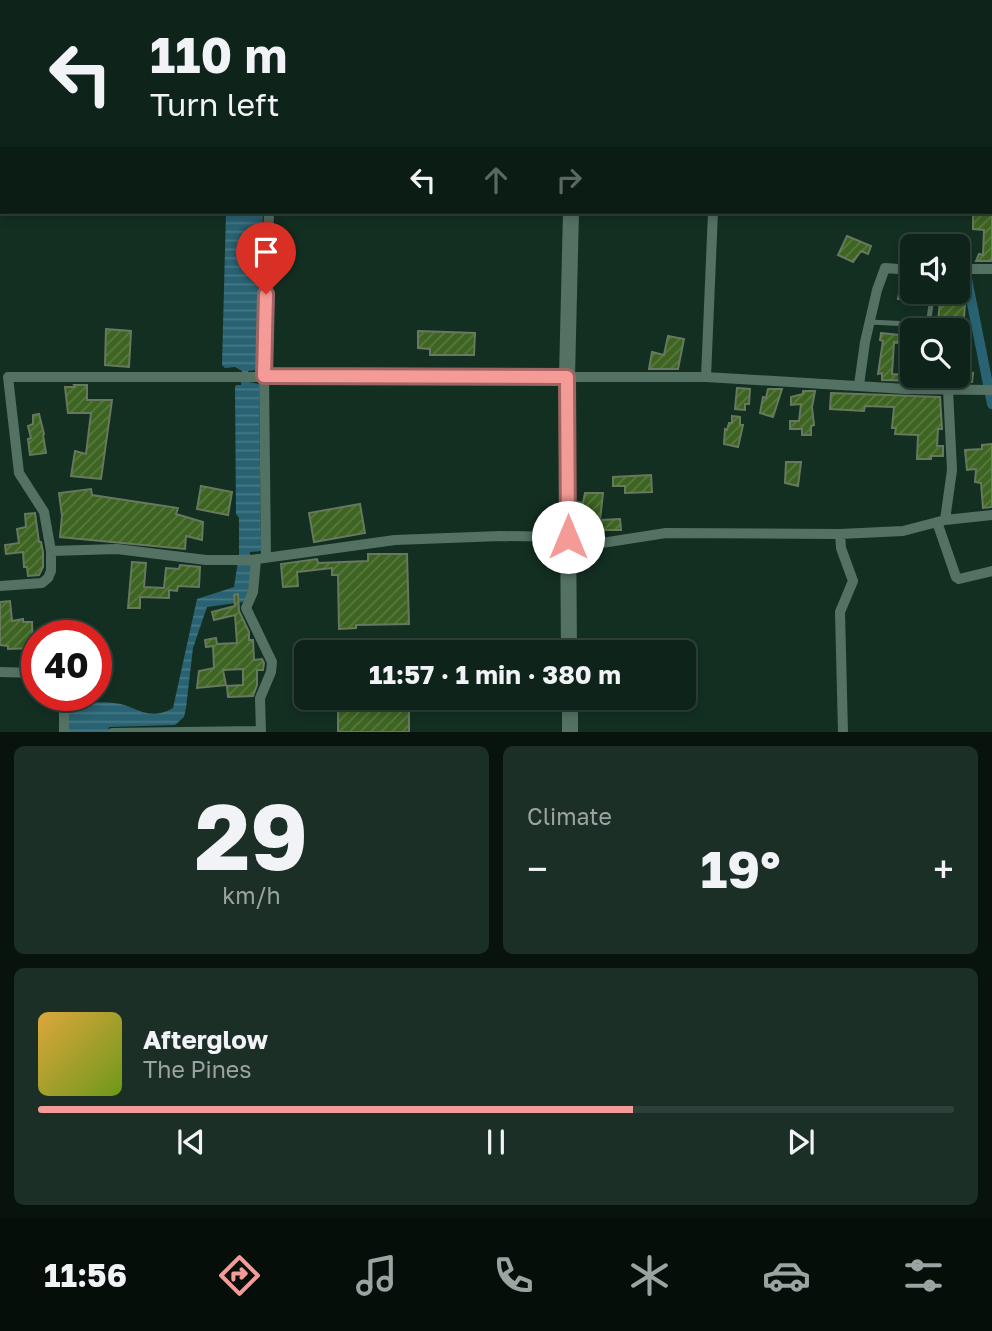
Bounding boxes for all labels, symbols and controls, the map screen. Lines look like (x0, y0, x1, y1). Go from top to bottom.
text: 110 m (150, 25, 287, 84)
icon: left (35, 28, 126, 119)
text: Turn left (150, 85, 279, 123)
icon: left (404, 161, 442, 199)
icon: ahead (477, 161, 515, 199)
icon: right (550, 161, 588, 199)
pin (236, 222, 296, 294)
icon: arrive (247, 233, 285, 271)
map controls (900, 234, 970, 388)
button: sound (900, 234, 970, 304)
button: search (900, 318, 970, 388)
position arrow (531, 500, 605, 574)
speed limit sign: 40 (21, 620, 112, 711)
text: 11:57 · 1 min · 380 m (369, 659, 621, 690)
text: 29 (195, 781, 308, 890)
text: Climate (527, 802, 612, 830)
text: 19° (700, 837, 781, 899)
text: − (527, 846, 548, 891)
text: + (933, 846, 954, 891)
text: km/h (222, 881, 281, 909)
text: Afterglow (143, 1024, 268, 1055)
text: The Pines (143, 1055, 251, 1083)
icon: previous (172, 1123, 210, 1161)
icon: pause (477, 1123, 515, 1161)
icon: next (782, 1123, 820, 1161)
icon: directions (215, 1251, 264, 1300)
icon: music (352, 1251, 401, 1300)
icon: phone (489, 1251, 538, 1300)
icon: climate (625, 1251, 674, 1300)
icon: car (762, 1251, 811, 1300)
icon: filters (899, 1251, 948, 1300)
text: 11:56 (44, 1256, 127, 1294)

